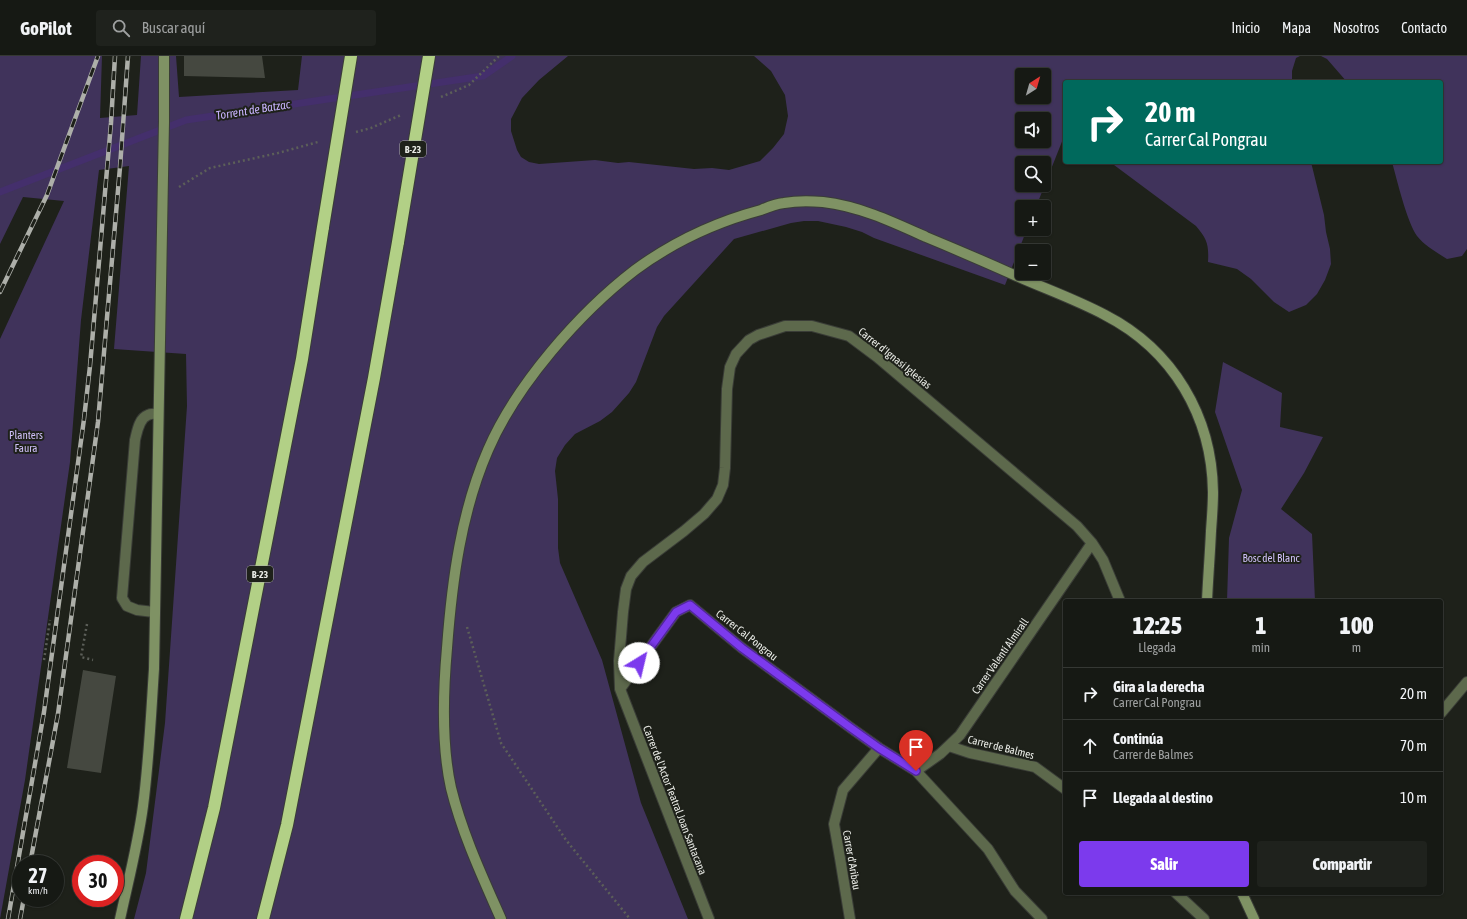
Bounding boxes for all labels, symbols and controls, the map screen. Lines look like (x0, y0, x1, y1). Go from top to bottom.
search box (96, 10, 376, 46)
text: GoPilot (20, 17, 72, 39)
icon: search (110, 17, 132, 39)
text: Buscar aquí (142, 19, 205, 36)
text: Inicio (1231, 20, 1260, 36)
text: Mapa (1282, 20, 1311, 36)
text: Nosotros (1333, 20, 1379, 36)
text: Contacto (1401, 20, 1447, 36)
north arrow (1015, 68, 1051, 104)
map controls (1015, 68, 1051, 280)
icon: right (1079, 96, 1131, 148)
text: 20 m (1145, 96, 1195, 128)
water label: Torrent de Batzac (215, 97, 292, 123)
button: sound (1015, 112, 1051, 148)
text: Carrer Cal Pongrau (1145, 129, 1267, 150)
road number: B-23 (400, 141, 426, 157)
button: search (1015, 156, 1051, 192)
button: + (1015, 200, 1051, 236)
button: − (1015, 244, 1051, 280)
street label: Carrer d'Ignasi Iglesias (856, 325, 934, 391)
park label: Planters Faura (9, 429, 43, 454)
park label: Bosc del Blanc (1242, 552, 1300, 564)
road number: B-23 (247, 566, 273, 582)
street label: Carrer Cal Pongrau (714, 607, 780, 663)
text: 12:25 (1133, 612, 1182, 639)
text: 1 (1255, 612, 1266, 639)
text: 100 (1340, 612, 1373, 639)
street label: Carrer Valentí Almirall (969, 616, 1031, 696)
text: Llegada (1138, 640, 1176, 655)
text: min (1251, 640, 1270, 655)
text: m (1352, 640, 1361, 655)
position arrow (618, 642, 660, 684)
text: Gira a la derecha (1113, 678, 1204, 695)
icon: right (1079, 683, 1101, 705)
text: 20 m (1400, 685, 1427, 702)
text: Carrer Cal Pongrau (1113, 695, 1201, 710)
street label: Carrer de l'Actor Teatral Joan Santacana (641, 724, 709, 876)
pin (899, 730, 933, 771)
text: Continúa (1113, 730, 1163, 747)
street label: Carrer de Balmes (967, 733, 1036, 761)
icon: ahead (1079, 735, 1101, 757)
icon: arrive (905, 736, 927, 758)
text: 70 m (1400, 737, 1427, 754)
text: Carrer de Balmes (1113, 747, 1193, 762)
icon: arrive (1079, 787, 1101, 809)
text: Llegada al destino (1113, 789, 1213, 806)
text: 10 m (1400, 789, 1427, 806)
street label: Carrer d'Aribau (841, 829, 863, 891)
button: Salir (1079, 841, 1249, 887)
button: Compartir (1257, 841, 1427, 887)
speed limit sign: 30 (72, 855, 124, 907)
text: 27 (29, 864, 47, 887)
text: km/h (28, 885, 48, 896)

